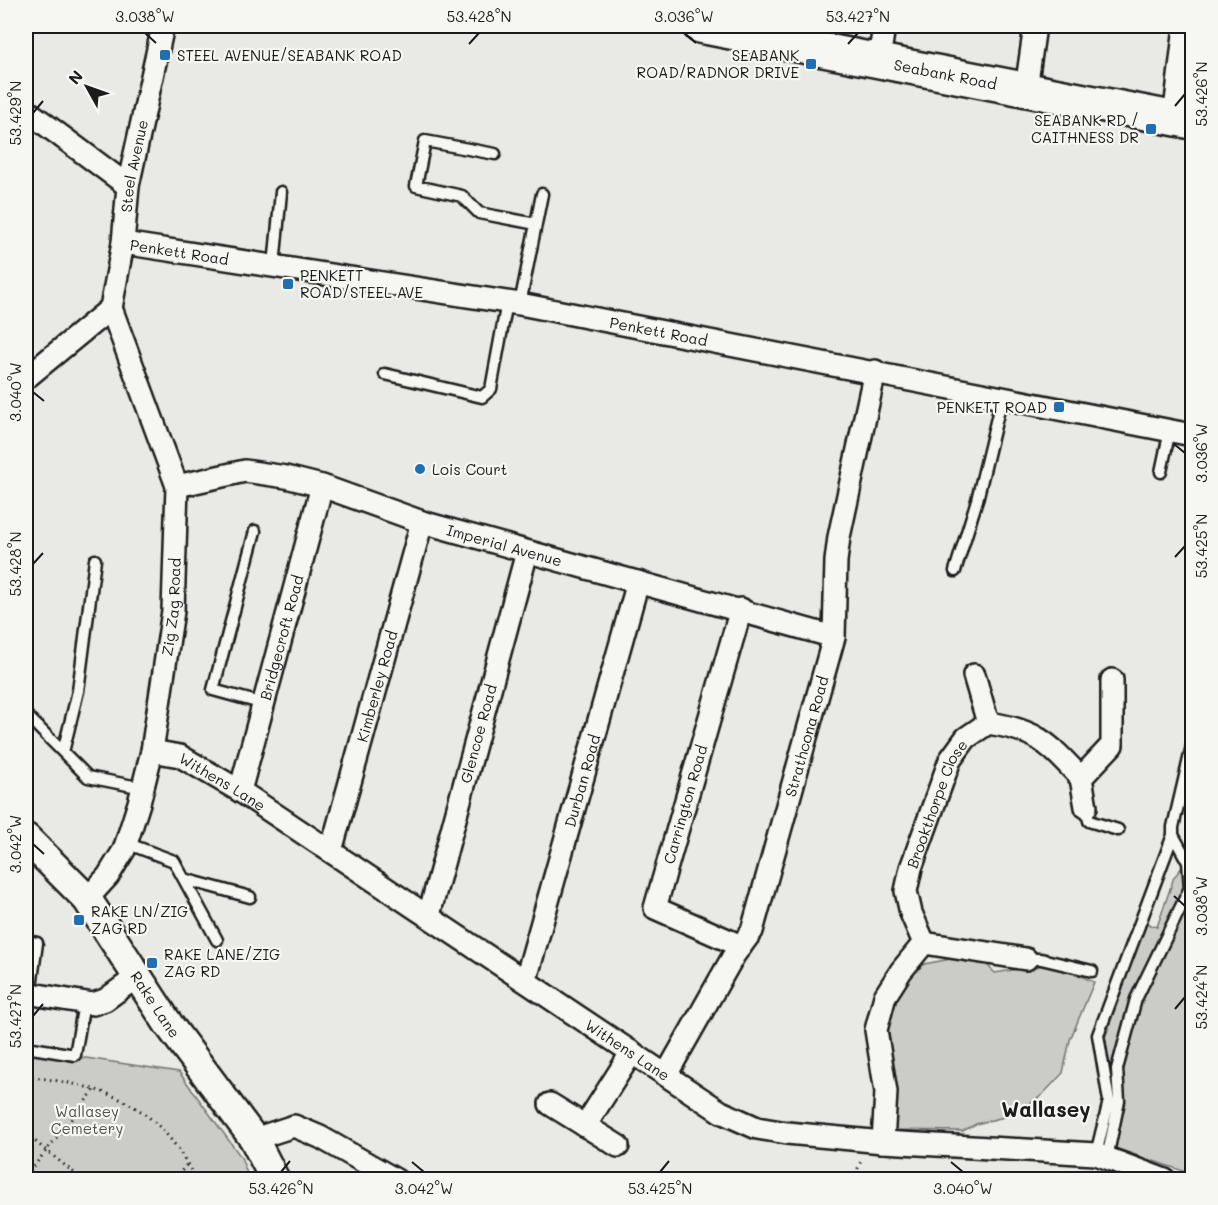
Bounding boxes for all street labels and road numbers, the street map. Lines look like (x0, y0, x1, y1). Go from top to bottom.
street label: Seabank Road (892, 54, 999, 94)
street label: Steel Avenue (116, 118, 152, 213)
street label: Penkett Road (129, 234, 230, 269)
street label: Penkett Road (608, 312, 709, 350)
street label: Imperial Avenue (444, 519, 564, 571)
street label: Zig Zag Road (156, 558, 185, 657)
street label: Bridgecroft Road (255, 573, 308, 702)
street label: Kimberley Road (352, 628, 402, 744)
street label: Strathcona Road (780, 674, 833, 799)
street label: Glencoe Road (455, 682, 501, 785)
street label: Durban Road (559, 732, 605, 829)
street label: Brookthorpe Close (902, 735, 972, 871)
street label: Carrington Road (658, 742, 711, 866)
street label: Withens Lane (176, 748, 270, 815)
street label: Rake Lane (126, 967, 185, 1042)
street label: Withens Lane (582, 1014, 674, 1085)

